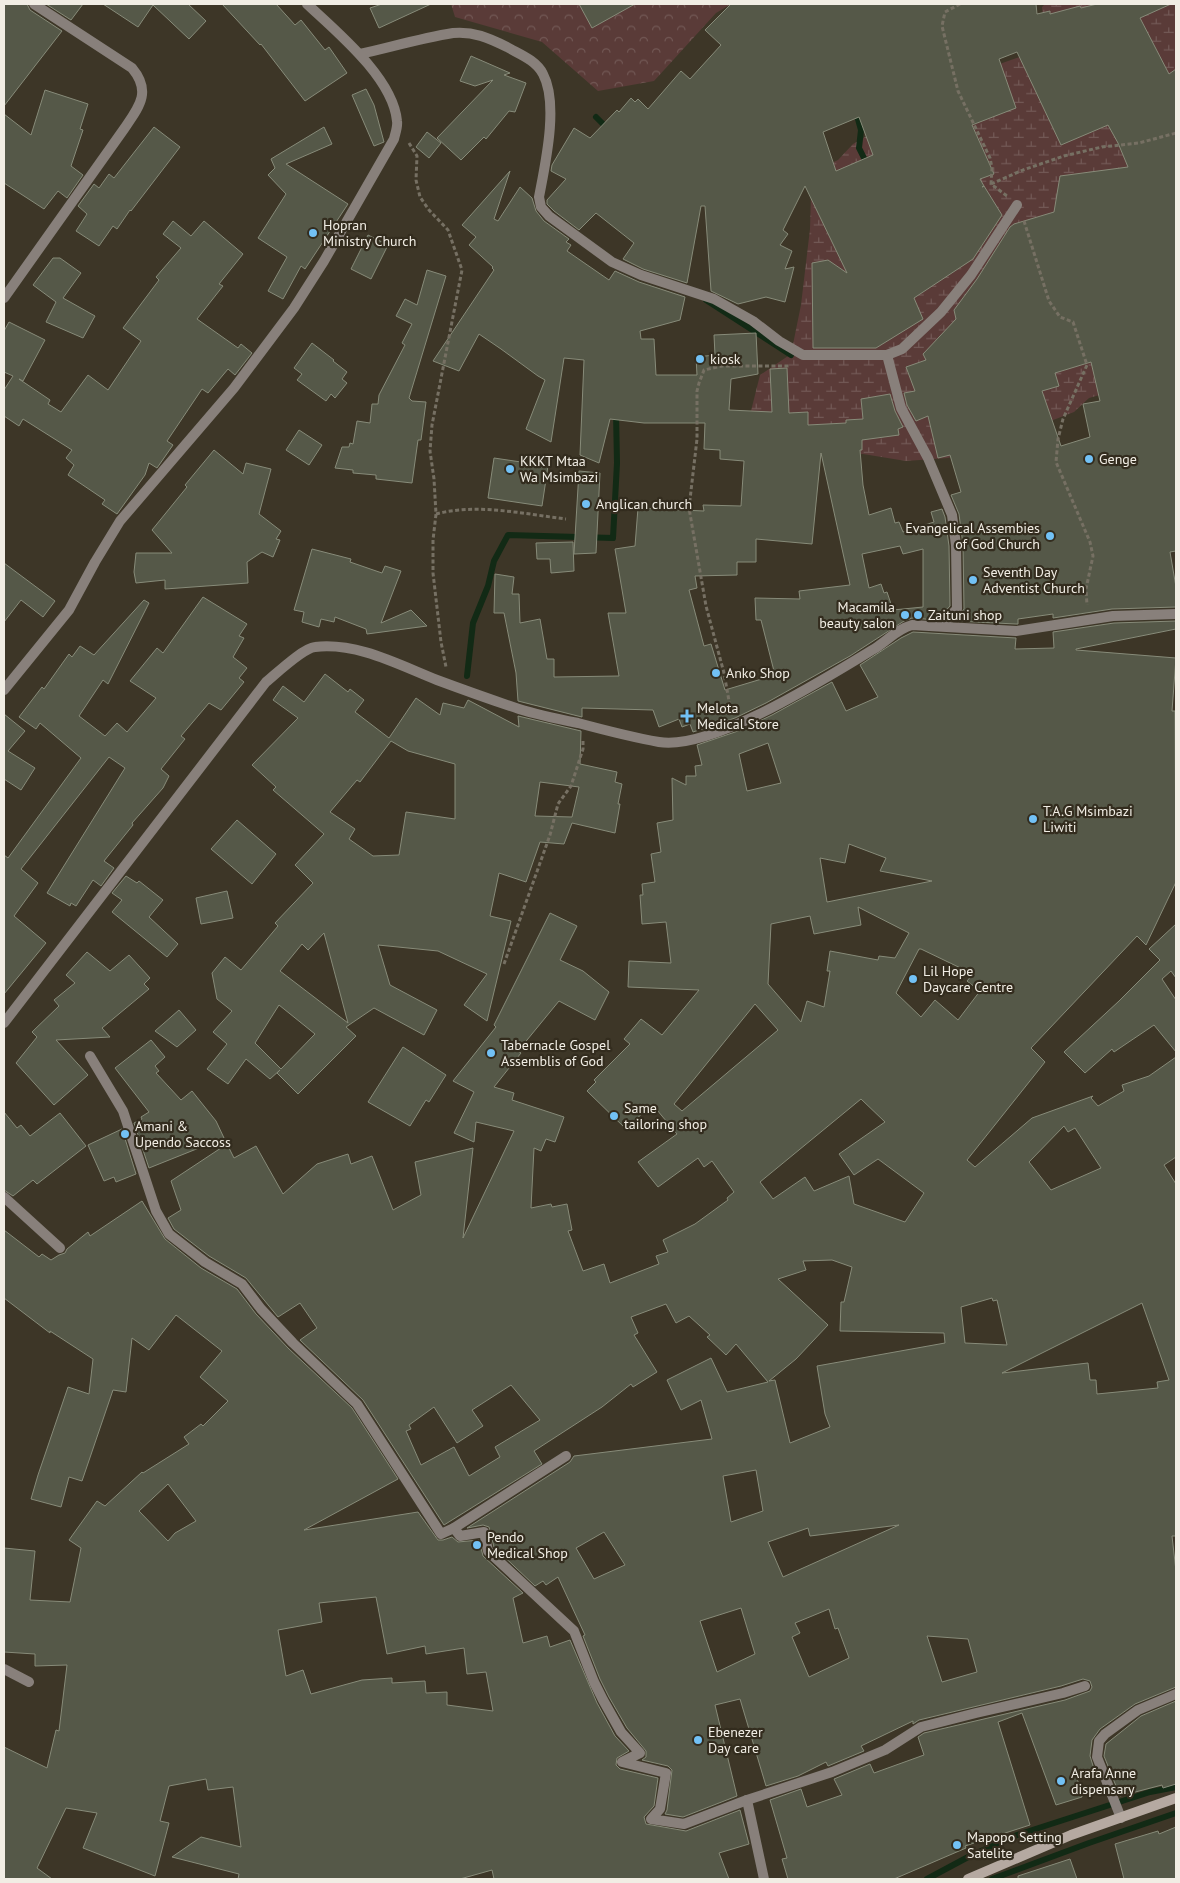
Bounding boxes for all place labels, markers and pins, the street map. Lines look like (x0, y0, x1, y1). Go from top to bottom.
place label: Hopran Ministry Church (323, 216, 416, 250)
marker: Hopran Ministry Church (307, 227, 319, 239)
place label: kiosk (710, 350, 741, 368)
marker: kiosk (694, 353, 706, 365)
place label: Genge (1099, 450, 1137, 468)
place label: KKKT Mtaa Wa Msimbazi (520, 452, 598, 486)
marker: Genge (1083, 453, 1095, 465)
marker: KKKT Mtaa Wa Msimbazi (504, 463, 516, 475)
place label: Anglican church (596, 495, 692, 513)
marker: Anglican church (580, 498, 592, 510)
place label: Evangelical Assembies of God Church (905, 519, 1040, 553)
marker: Evangelical Assembies of God Church (1044, 530, 1056, 542)
place label: Seventh Day Adventist Church (983, 563, 1085, 597)
marker: Seventh Day Adventist Church (967, 574, 979, 586)
place label: Macamila beauty salon (819, 598, 895, 632)
place label: Zaituni shop (928, 606, 1002, 624)
marker: Macamila beauty salon (899, 609, 911, 621)
marker: Zaituni shop (912, 609, 924, 621)
place label: Anko Shop (726, 664, 790, 682)
marker: Anko Shop (710, 667, 722, 679)
place label: Melota Medical Store (697, 699, 779, 733)
marker: Melota Medical Store (681, 710, 693, 722)
place label: T.A.G Msimbazi Liwiti (1043, 802, 1133, 836)
marker: T.A.G Msimbazi Liwiti (1027, 813, 1039, 825)
place label: Lil Hope Daycare Centre (923, 962, 1013, 996)
marker: Lil Hope Daycare Centre (907, 973, 919, 985)
place label: Tabernacle Gospel Assemblis of God (501, 1036, 610, 1070)
marker: Tabernacle Gospel Assemblis of God (485, 1047, 497, 1059)
place label: Same tailoring shop (624, 1099, 707, 1133)
marker: Same tailoring shop (608, 1110, 620, 1122)
place label: Amani & Upendo Saccoss (135, 1117, 231, 1151)
marker: Amani & Upendo Saccoss (119, 1128, 131, 1140)
place label: Pendo Medical Shop (487, 1528, 568, 1562)
marker: Pendo Medical Shop (471, 1539, 483, 1551)
place label: Ebenezer Day care (708, 1723, 763, 1757)
marker: Ebenezer Day care (692, 1734, 704, 1746)
place label: Arafa Anne dispensary (1071, 1764, 1136, 1798)
marker: Arafa Anne dispensary (1055, 1775, 1067, 1787)
place label: Mapopo Setting Satelite (967, 1828, 1062, 1862)
marker: Mapopo Setting Satelite (951, 1839, 963, 1851)

